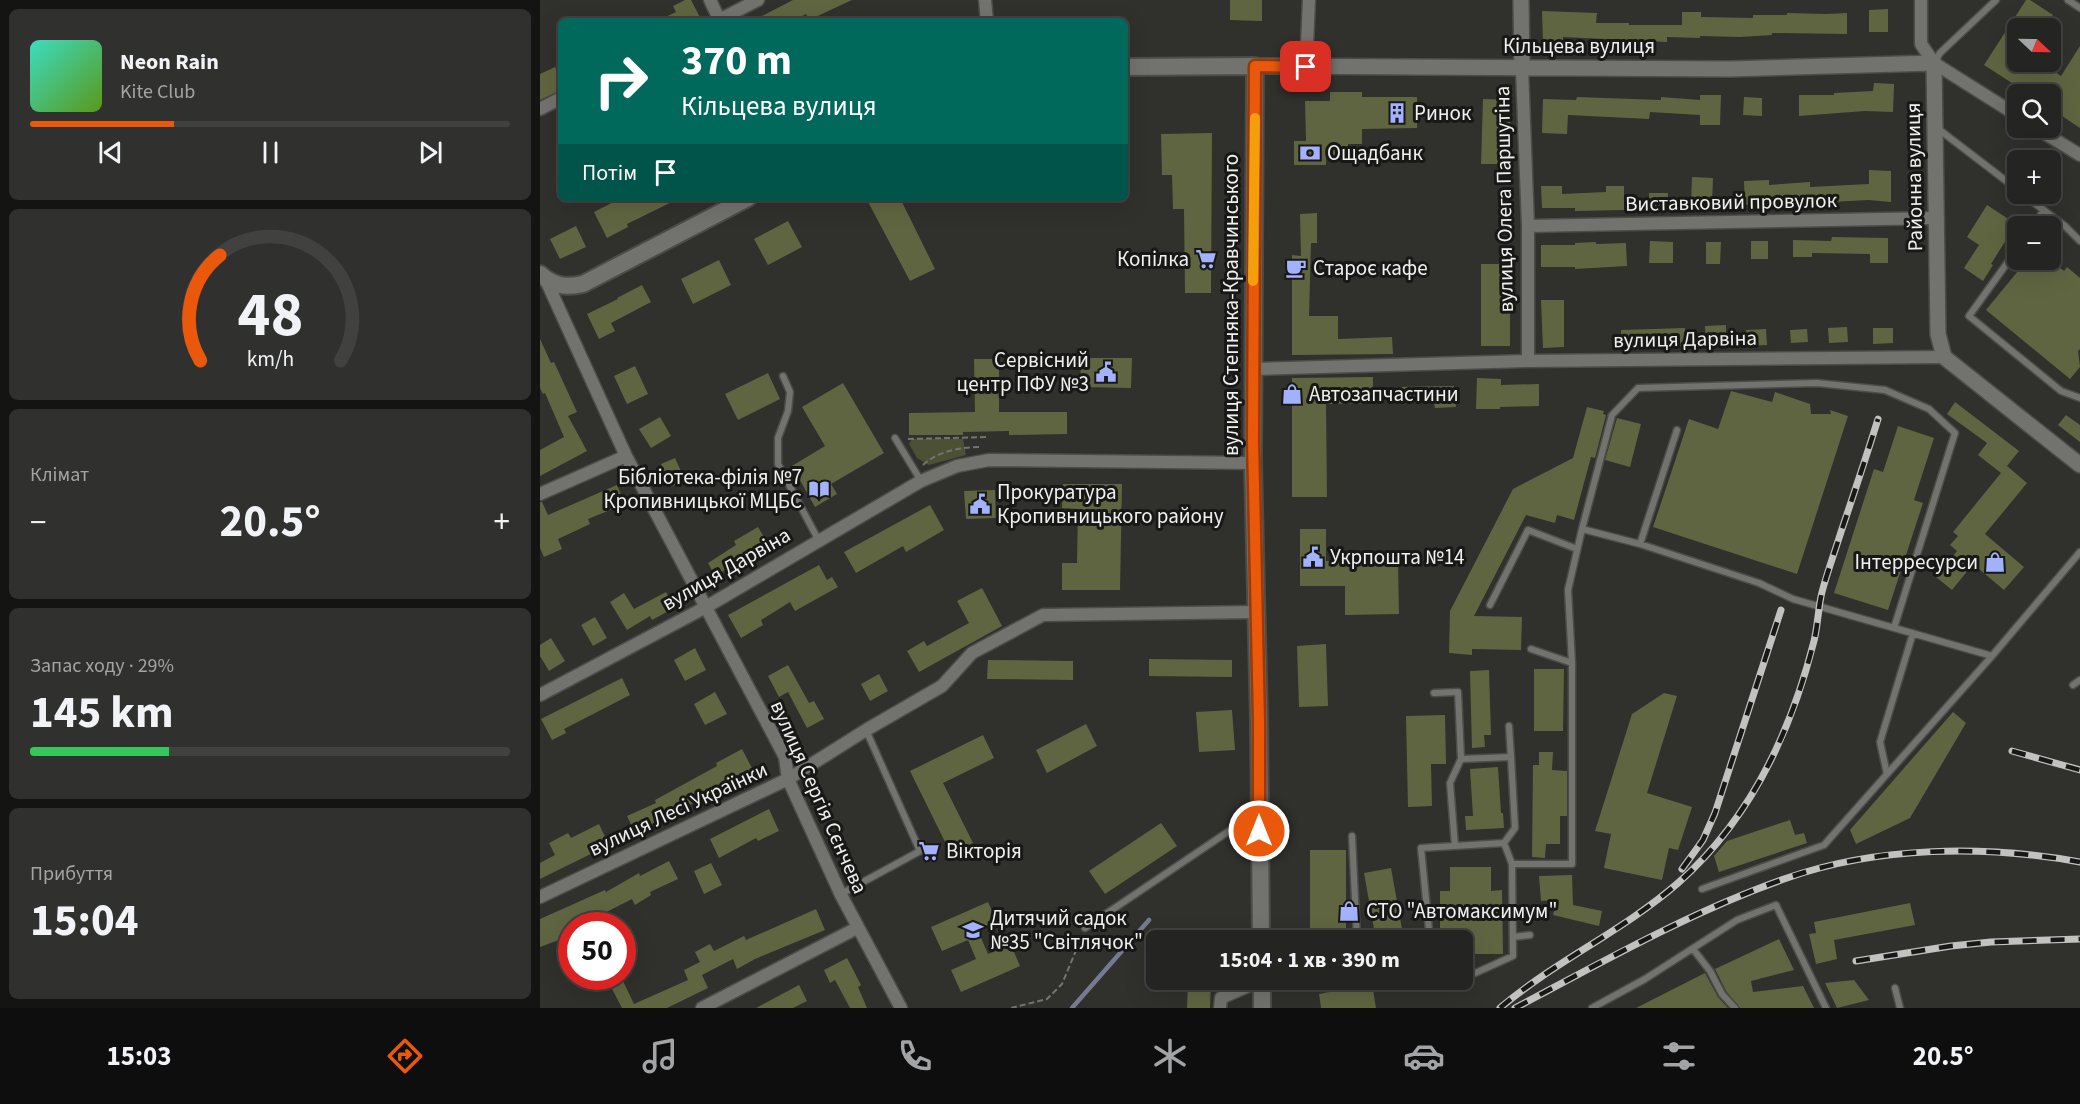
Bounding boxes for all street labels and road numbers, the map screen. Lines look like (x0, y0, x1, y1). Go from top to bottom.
street label: Кільцева вулиця (1503, 31, 1655, 61)
street label: вулиця Олега Паршутіна (1487, 85, 1521, 313)
street label: Районна вулиця (1898, 102, 1930, 252)
street label: вулиця Степняка-Кравчинського (1216, 154, 1246, 456)
street label: Виставковий провулок (1625, 185, 1838, 219)
street label: вулиця Дарвіна (1613, 323, 1757, 355)
street label: вулиця Дарвіна (656, 520, 796, 618)
street label: вулиця Сергія Сєнчева (763, 696, 875, 898)
street label: вулиця Лесі Українки (584, 754, 772, 864)

